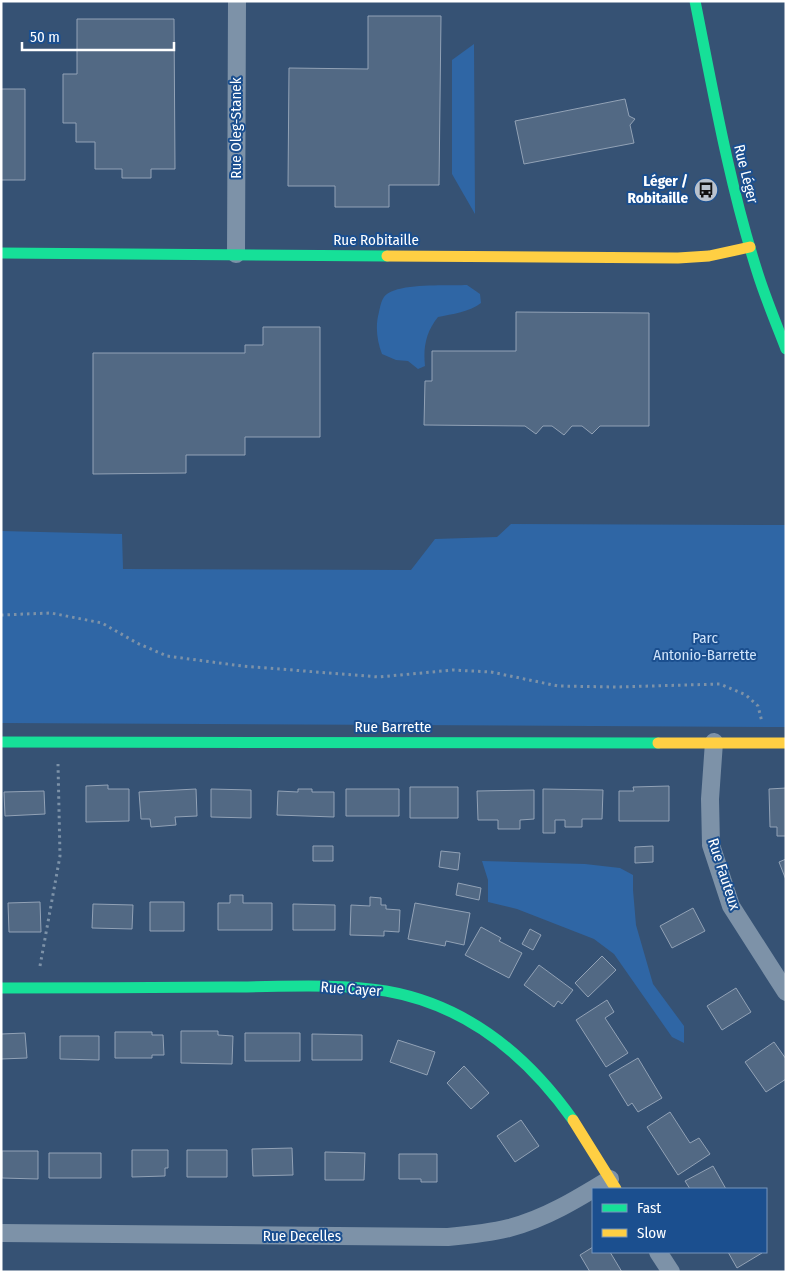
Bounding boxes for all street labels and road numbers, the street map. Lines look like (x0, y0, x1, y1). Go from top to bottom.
street label: Rue Oleg-Stanek (227, 77, 245, 179)
street label: Rue Léger (730, 143, 762, 206)
street label: Rue Robitaille (333, 231, 419, 249)
street label: Rue Barrette (355, 718, 431, 736)
street label: Rue Fauteux (704, 836, 744, 913)
street label: Rue Cayer (320, 978, 383, 1000)
street label: Rue Decelles (263, 1227, 341, 1245)

